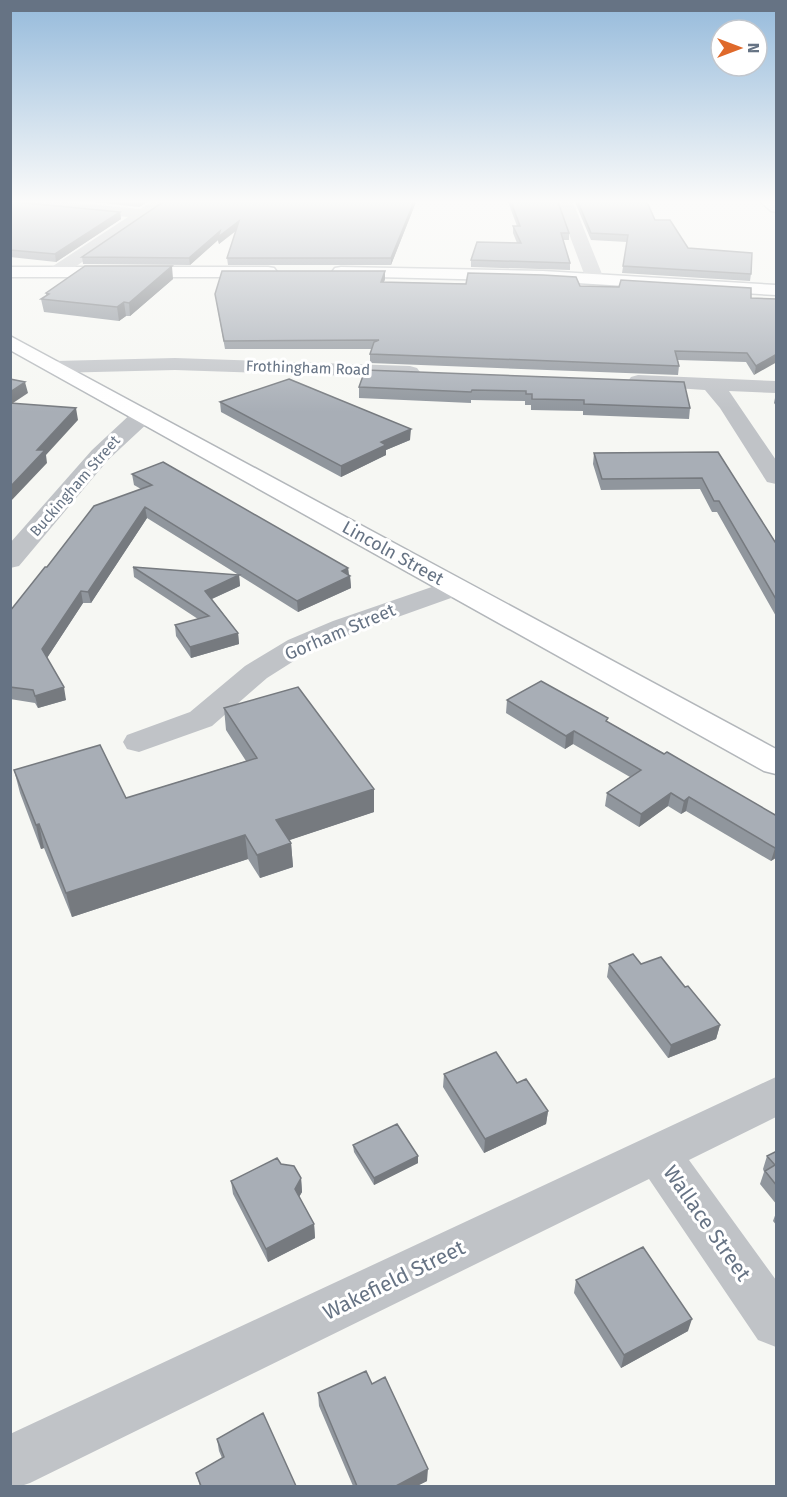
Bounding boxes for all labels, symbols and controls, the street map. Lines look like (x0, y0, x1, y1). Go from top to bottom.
north arrow (709, 18, 769, 78)
text: N (744, 43, 763, 53)
street label: Frothingham Road (246, 357, 370, 379)
street label: Buckingham Street (26, 431, 124, 540)
street label: Lincoln Street (338, 516, 448, 590)
street label: Gorham Street (281, 599, 399, 665)
street label: Wallace Street (658, 1160, 757, 1286)
street label: Wakefield Street (319, 1234, 470, 1326)

